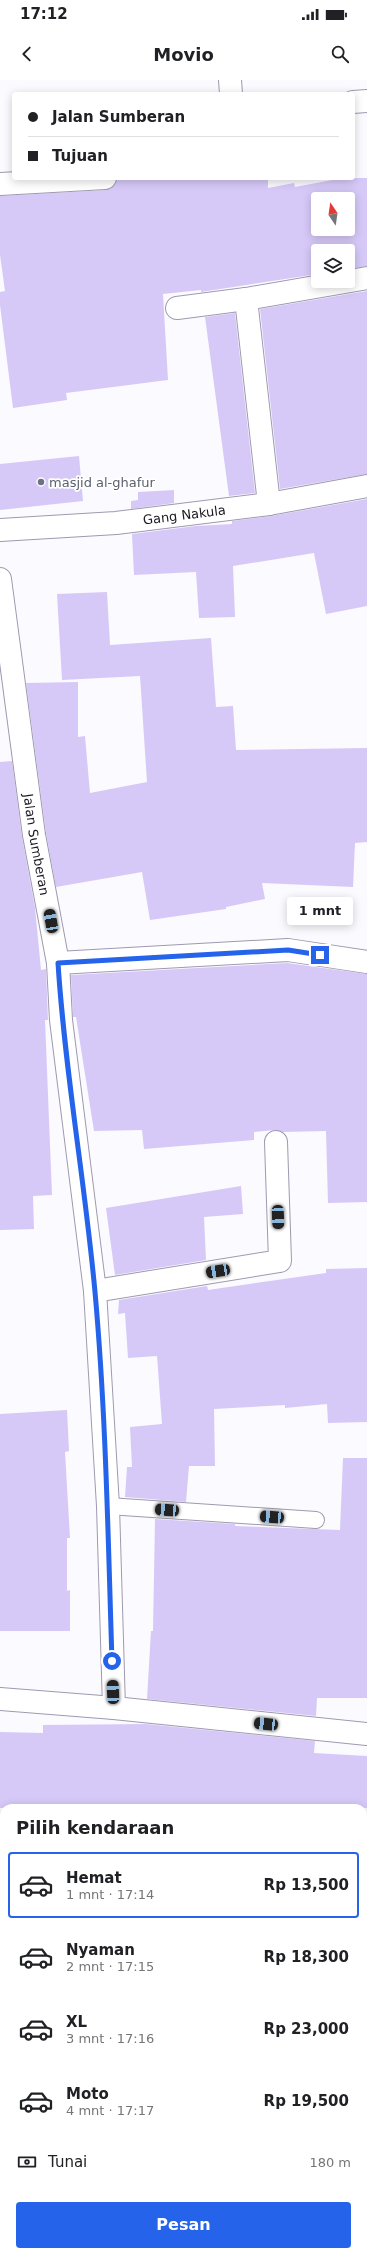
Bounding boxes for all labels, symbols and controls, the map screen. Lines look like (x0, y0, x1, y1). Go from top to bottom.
text: 17:12 (20, 5, 68, 23)
icon: back (16, 43, 38, 65)
icon: search (329, 43, 351, 65)
text: Movio (153, 44, 214, 65)
text: Jalan Sumberan (52, 108, 185, 126)
text: Tujuan (52, 147, 108, 165)
north arrow (311, 192, 355, 236)
map controls (311, 192, 355, 288)
button: layers (311, 244, 355, 288)
place label: masjid al-ghafur (49, 475, 156, 490)
marker: masjid al-ghafur (36, 477, 46, 487)
street label: Gang Nakula (142, 502, 227, 528)
street label: Jalan Sumberan (20, 792, 52, 897)
callout: 1 mnt (287, 897, 353, 925)
text: 1 mnt (299, 903, 341, 918)
car (43, 908, 59, 934)
route end (311, 946, 329, 964)
car (272, 1205, 284, 1229)
car (205, 1263, 231, 1279)
car (155, 1503, 179, 1517)
car (260, 1510, 284, 1524)
route start (103, 1652, 121, 1670)
car (107, 1680, 119, 1704)
car (253, 1717, 279, 1731)
text: Pilih kendaraan (16, 1817, 174, 1838)
icon: car (18, 1867, 54, 1903)
text: Hemat (66, 1869, 122, 1887)
text: Rp 13,500 (264, 1876, 349, 1894)
text: 1 mnt · 17:14 (66, 1887, 154, 1902)
icon: car (18, 1939, 54, 1975)
text: Nyaman (66, 1941, 135, 1959)
text: Rp 18,300 (264, 1948, 349, 1966)
text: 2 mnt · 17:15 (66, 1959, 154, 1974)
icon: car (18, 2011, 54, 2047)
text: XL (66, 2013, 87, 2031)
text: Rp 23,000 (264, 2020, 349, 2038)
text: 3 mnt · 17:16 (66, 2031, 154, 2046)
icon: car (18, 2083, 54, 2119)
text: Moto (66, 2085, 109, 2103)
text: Rp 19,500 (264, 2092, 349, 2110)
text: 4 mnt · 17:17 (66, 2103, 154, 2118)
icon: cash (16, 2151, 38, 2173)
text: Tunai (48, 2153, 87, 2171)
text: 180 m (309, 2155, 351, 2170)
button: Pesan (16, 2202, 351, 2248)

